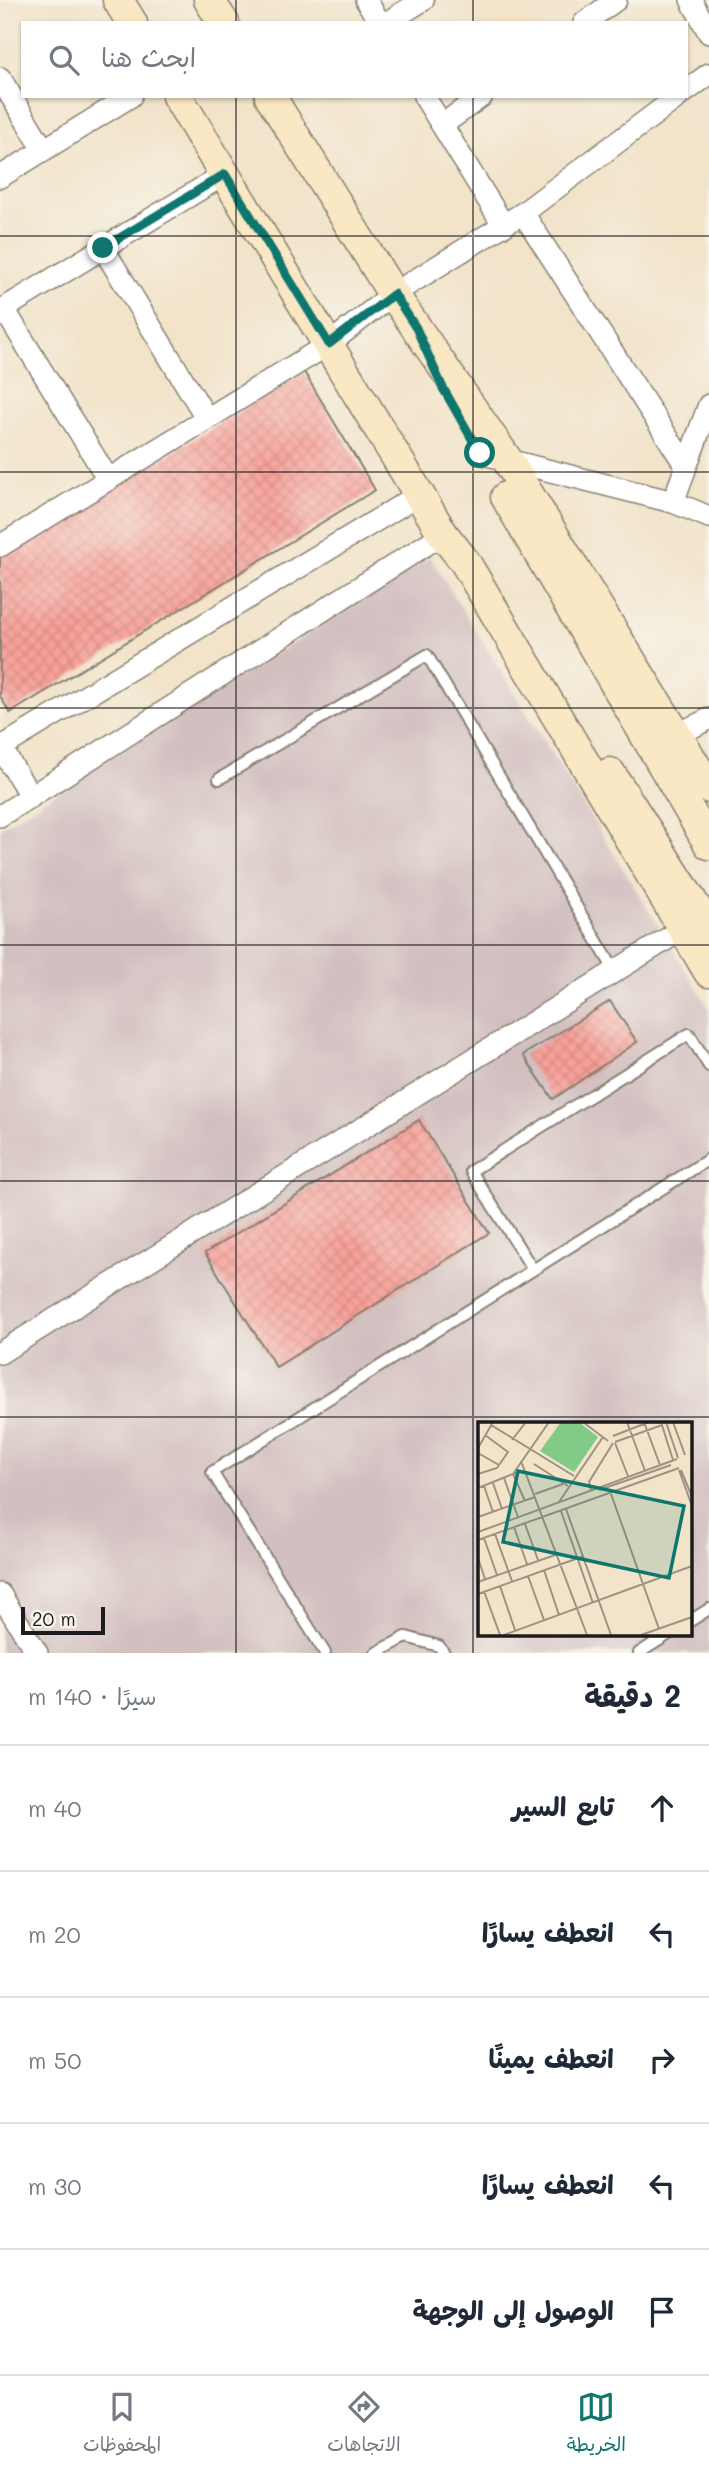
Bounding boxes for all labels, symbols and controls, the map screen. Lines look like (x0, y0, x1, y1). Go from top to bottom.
search box (21, 21, 688, 98)
text: ابحث هنا (101, 40, 196, 74)
icon: search (45, 41, 83, 79)
route end (87, 232, 118, 263)
route start (464, 437, 495, 468)
inset map (478, 1422, 692, 1636)
scale bar (21, 1604, 105, 1636)
text: 20 m (32, 1606, 76, 1631)
text: 2 دقيقة (584, 1675, 681, 1715)
text: سيرًا · 140 m (28, 1681, 156, 1711)
text: تابع السير (512, 1789, 614, 1823)
icon: ahead (643, 1789, 681, 1827)
text: 40 m (28, 1793, 81, 1823)
text: انعطف يسارًا (482, 1915, 614, 1949)
icon: left (643, 1915, 681, 1953)
text: 20 m (28, 1919, 81, 1949)
text: انعطف يمينًا (489, 2041, 614, 2075)
icon: right (643, 2041, 681, 2079)
text: 50 m (28, 2045, 81, 2075)
text: انعطف يسارًا (482, 2167, 614, 2201)
icon: left (643, 2167, 681, 2205)
text: 30 m (28, 2171, 81, 2201)
text: الوصول إلى الوجهة (412, 2293, 614, 2327)
icon: arrive (643, 2293, 681, 2331)
tab: المحفوظات (83, 2388, 161, 2461)
tab: الاتجاهات (327, 2388, 401, 2461)
tab: الخريطة (567, 2388, 626, 2461)

